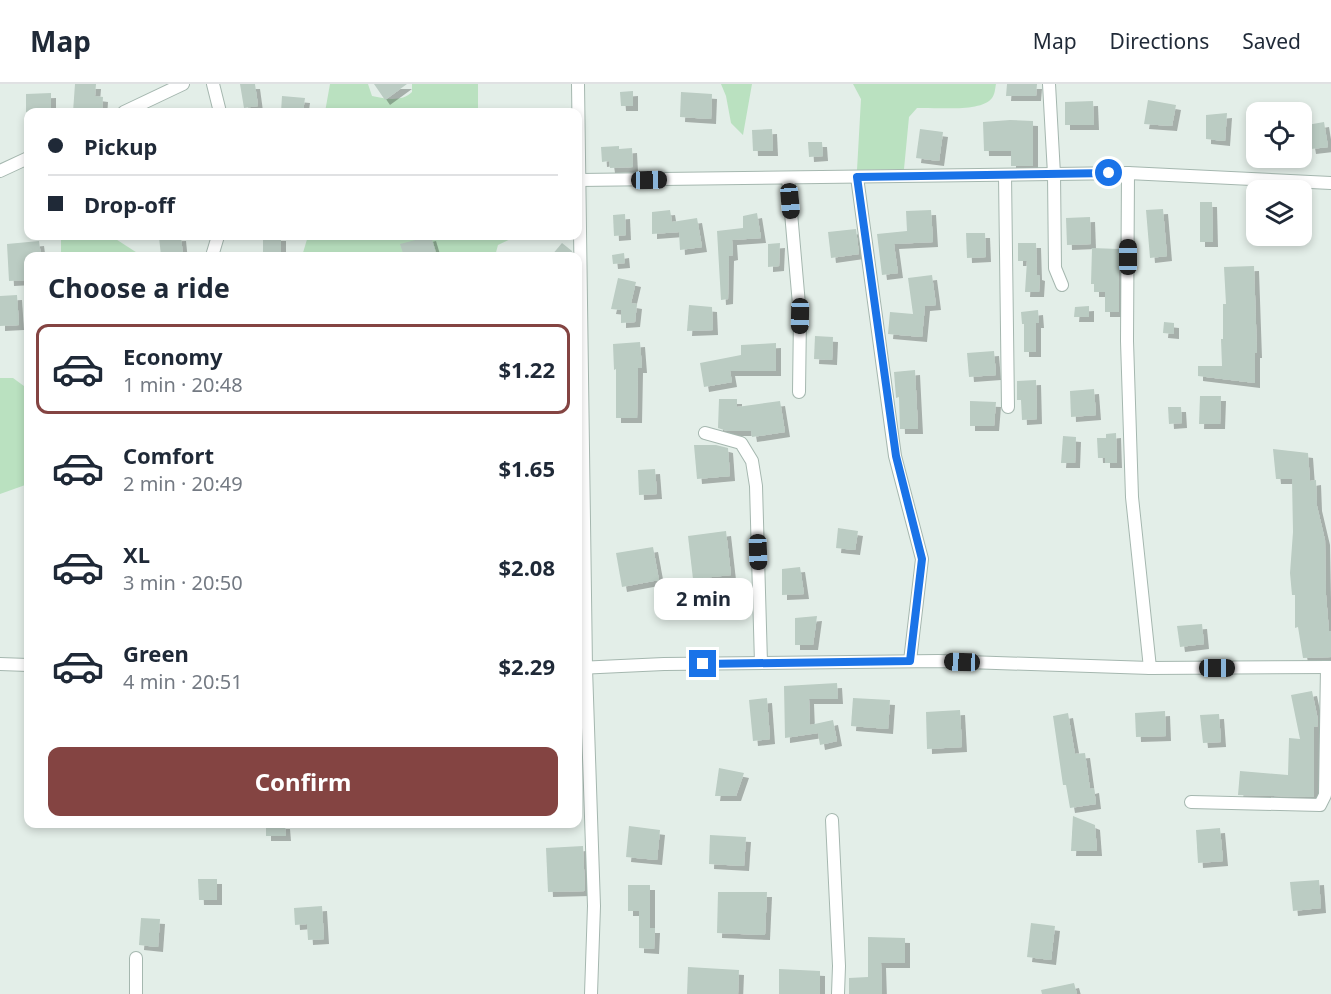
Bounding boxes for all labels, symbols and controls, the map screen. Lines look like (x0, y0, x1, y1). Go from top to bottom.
text: Map (30, 22, 91, 60)
text: Map (1033, 27, 1077, 55)
text: Directions (1110, 27, 1209, 55)
text: Saved (1242, 27, 1301, 55)
map controls (1246, 102, 1312, 246)
button: locate (1246, 102, 1312, 168)
text: Pickup (84, 131, 157, 161)
route start (1095, 159, 1122, 186)
car (631, 171, 667, 189)
button: layers (1246, 180, 1312, 246)
car (779, 182, 801, 220)
text: Drop-off (84, 189, 175, 219)
car (1119, 239, 1137, 275)
text: Choose a ride (48, 269, 230, 306)
car (791, 298, 809, 334)
text: Economy (123, 341, 222, 371)
icon: car (51, 342, 105, 396)
text: $1.22 (498, 354, 555, 384)
text: 1 min · 20:48 (123, 371, 243, 398)
text: Comfort (123, 440, 214, 470)
icon: car (51, 441, 105, 495)
text: $1.65 (498, 453, 555, 483)
text: 2 min · 20:49 (123, 470, 243, 497)
car (748, 534, 768, 570)
text: XL (123, 539, 150, 569)
icon: car (51, 540, 105, 594)
text: $2.08 (498, 552, 555, 582)
text: 3 min · 20:50 (123, 569, 243, 596)
callout: 2 min (654, 577, 752, 619)
text: 2 min (676, 585, 731, 612)
text: Green (123, 638, 189, 668)
icon: car (51, 639, 105, 693)
route end (689, 650, 716, 677)
text: $2.29 (498, 651, 555, 681)
car (944, 652, 980, 672)
car (1199, 659, 1235, 677)
text: 4 min · 20:51 (123, 668, 243, 695)
button: Confirm (48, 747, 558, 816)

